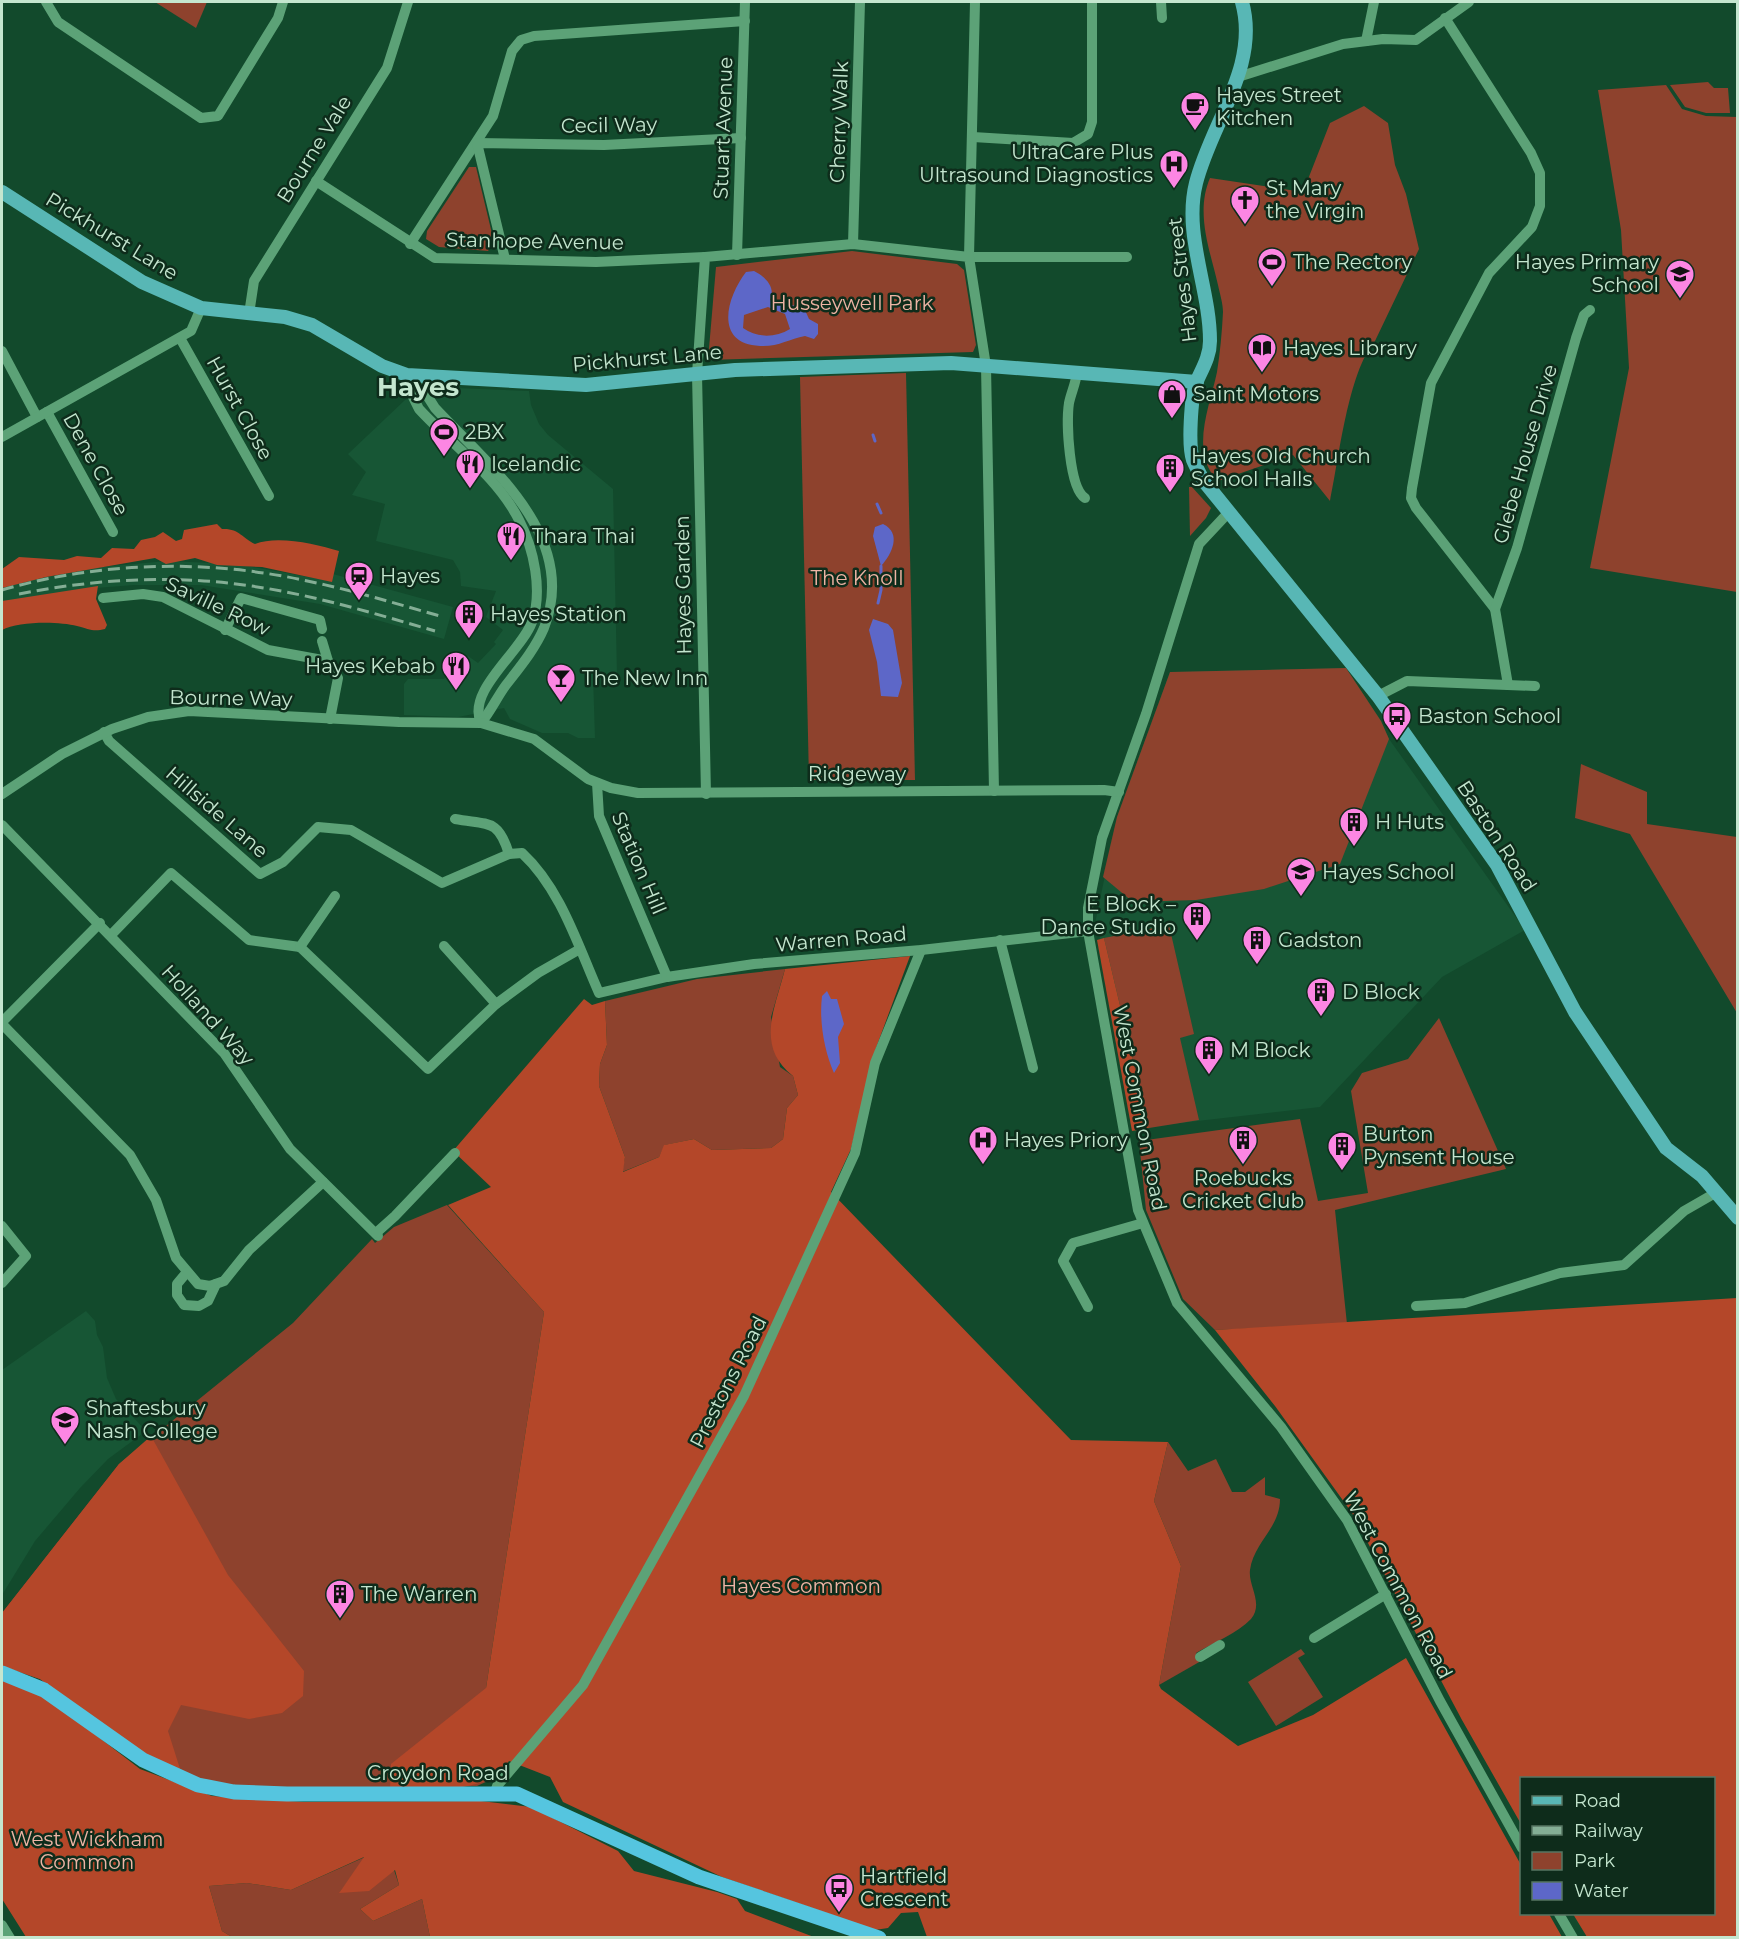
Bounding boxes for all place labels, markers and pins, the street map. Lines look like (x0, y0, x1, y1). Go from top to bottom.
place label: Hayes Street Kitchen (1216, 83, 1342, 130)
cafe icon: Hayes Street Kitchen (1179, 90, 1211, 132)
place label: UltraCare Plus Ultrasound Diagnostics (919, 140, 1153, 187)
hospital icon: UltraCare Plus Ultrasound Diagnostics (1158, 148, 1190, 190)
place label: St Mary the Virgin (1266, 176, 1364, 223)
church icon: St Mary the Virgin (1229, 184, 1261, 226)
sports icon: The Rectory (1256, 246, 1288, 288)
place label: The Rectory (1293, 250, 1412, 274)
place label: Hayes Primary School (1515, 250, 1659, 297)
school or university icon: Hayes Primary School (1664, 258, 1696, 300)
library icon: Hayes Library (1246, 332, 1278, 374)
place label: Hayes Library (1283, 336, 1417, 360)
shop icon: Saint Motors (1156, 378, 1188, 420)
place label: Saint Motors (1193, 382, 1319, 406)
sports icon: 2BX (428, 416, 460, 458)
place label: 2BX (465, 420, 504, 444)
place label: Hayes Old Church School Halls (1191, 444, 1371, 491)
restaurant icon: Icelandic (454, 448, 486, 490)
place label: Icelandic (491, 452, 581, 476)
building icon: Hayes Old Church School Halls (1154, 452, 1186, 494)
restaurant icon: Thara Thai (495, 520, 527, 562)
place label: Thara Thai (532, 524, 635, 548)
station icon: Hayes (343, 560, 375, 602)
place label: Hayes (380, 564, 440, 588)
building icon: Hayes Station (453, 598, 485, 640)
place label: Hayes Station (490, 602, 627, 626)
restaurant icon: Hayes Kebab (440, 650, 472, 692)
place label: Hayes Kebab (305, 654, 435, 678)
bar icon: The New Inn (545, 662, 577, 704)
place label: The New Inn (582, 666, 708, 690)
bus stop icon: Baston School (1381, 700, 1413, 742)
place label: Baston School (1418, 704, 1561, 728)
building icon: H Huts (1338, 806, 1370, 848)
place label: H Huts (1375, 810, 1444, 834)
school or university icon: Hayes School (1285, 856, 1317, 898)
place label: Hayes School (1322, 860, 1455, 884)
place label: E Block – Dance Studio (1040, 892, 1176, 939)
building icon: E Block – Dance Studio (1181, 900, 1213, 942)
building icon: Gadston (1241, 924, 1273, 966)
place label: Gadston (1278, 928, 1362, 952)
building icon: D Block (1305, 976, 1337, 1018)
place label: D Block (1342, 980, 1420, 1004)
building icon: M Block (1193, 1034, 1225, 1076)
place label: M Block (1230, 1038, 1310, 1062)
place label: Burton Pynsent House (1363, 1122, 1515, 1169)
hospital icon: Hayes Priory (967, 1124, 999, 1166)
building icon: Roebucks Cricket Club (1227, 1124, 1259, 1166)
place label: Hayes Priory (1004, 1128, 1128, 1152)
building icon: Burton Pynsent House (1326, 1130, 1358, 1172)
place label: Roebucks Cricket Club (1182, 1166, 1304, 1213)
place label: Shaftesbury Nash College (86, 1396, 217, 1443)
school or university icon: Shaftesbury Nash College (49, 1404, 81, 1446)
building icon: The Warren (324, 1578, 356, 1620)
place label: The Warren (361, 1582, 477, 1606)
place label: Hartfield Crescent (860, 1864, 949, 1911)
bus stop icon: Hartfield Crescent (823, 1872, 855, 1914)

